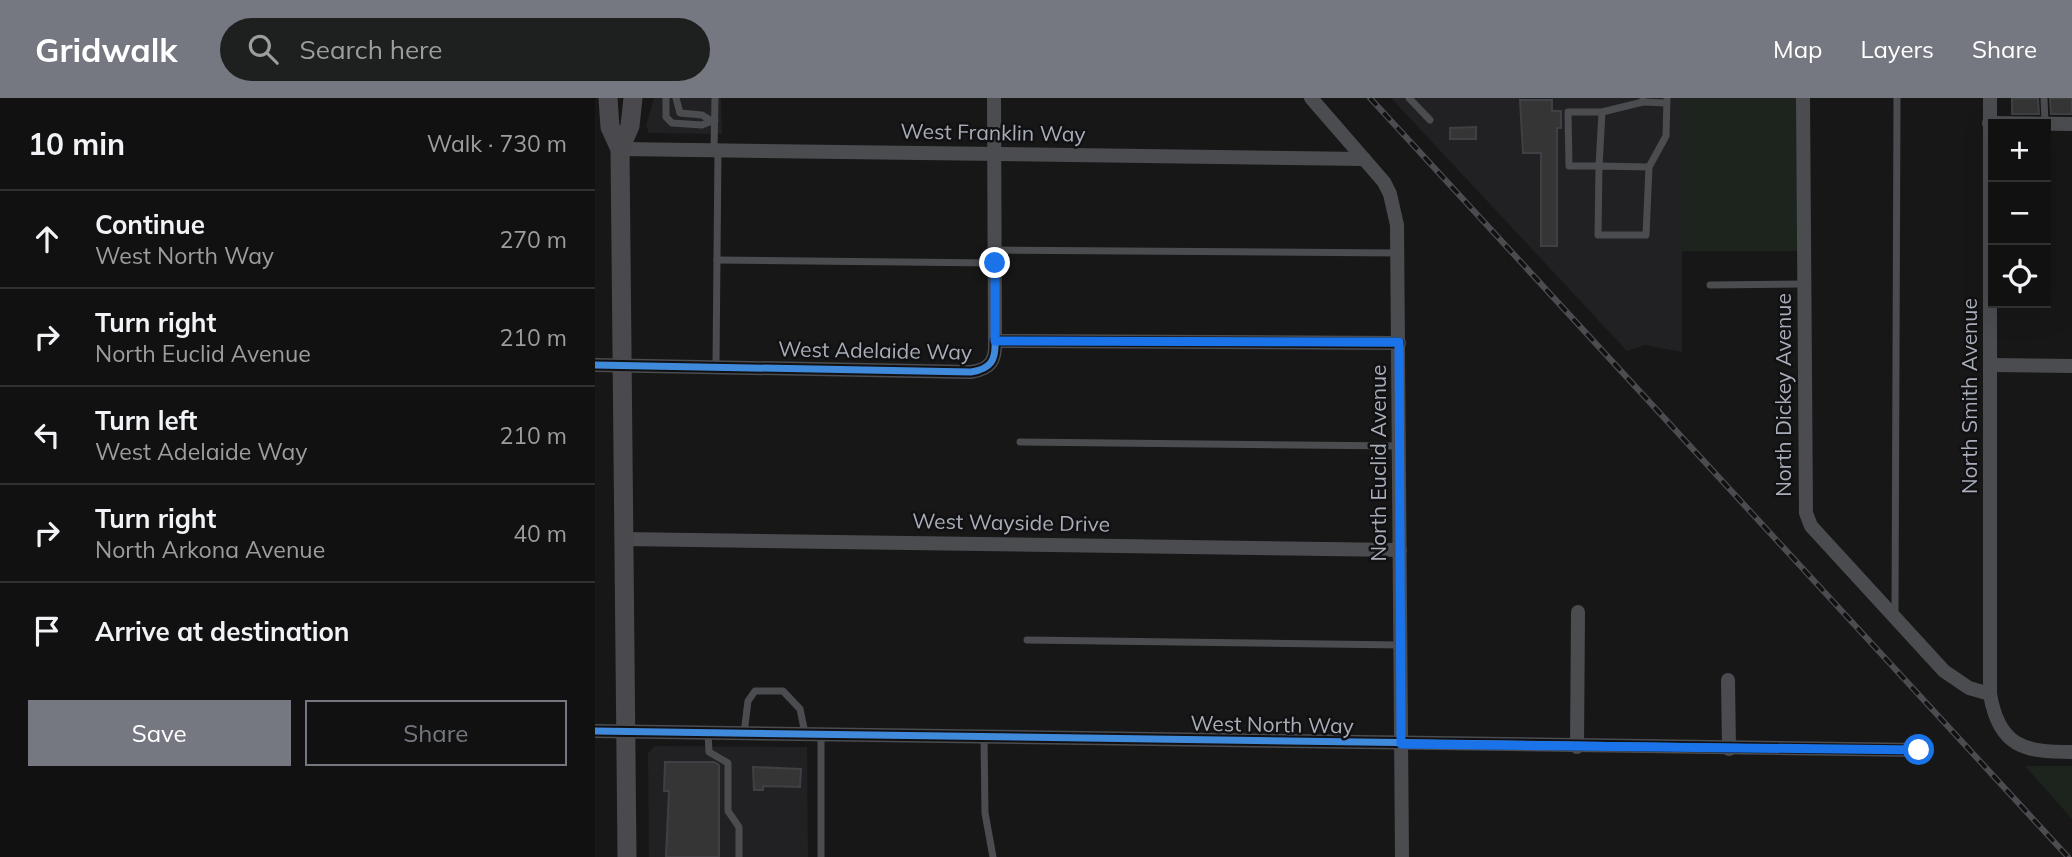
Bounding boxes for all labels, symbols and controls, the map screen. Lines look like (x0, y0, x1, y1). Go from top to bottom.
search box (220, 18, 710, 81)
text: Gridwalk (35, 29, 178, 70)
icon: search (244, 30, 282, 68)
text: Search here (300, 33, 442, 66)
text: Map (1773, 34, 1822, 64)
text: Layers (1860, 34, 1934, 64)
text: Share (1972, 34, 2037, 64)
street label: West Franklin Way (900, 117, 1086, 147)
map controls (1988, 119, 2051, 308)
button: + (1988, 119, 2051, 182)
text: 10 min (28, 125, 125, 163)
text: Walk · 730 m (427, 129, 567, 158)
button: − (1988, 182, 2051, 245)
text: Continue (95, 208, 205, 241)
icon: ahead (28, 220, 66, 258)
text: 270 m (499, 225, 567, 254)
text: West North Way (95, 241, 274, 270)
button: locate (1988, 245, 2051, 308)
route end (979, 247, 1010, 278)
street label: North Dickey Avenue (1770, 293, 1796, 497)
street label: North Smith Avenue (1956, 298, 1982, 494)
text: Turn right (95, 306, 216, 339)
icon: right (28, 318, 66, 356)
text: 210 m (499, 323, 567, 352)
street label: West Adelaide Way (778, 335, 972, 365)
text: North Euclid Avenue (95, 339, 311, 368)
street label: North Euclid Avenue (1365, 364, 1391, 562)
text: Turn left (95, 404, 197, 437)
icon: left (28, 416, 66, 454)
text: 210 m (499, 421, 567, 450)
text: West Adelaide Way (95, 437, 307, 466)
text: Turn right (95, 502, 216, 535)
street label: West Wayside Drive (912, 507, 1110, 537)
icon: right (28, 514, 66, 552)
text: 40 m (513, 519, 567, 548)
text: North Arkona Avenue (95, 535, 325, 564)
icon: arrive (28, 612, 66, 650)
text: Arrive at destination (95, 615, 350, 648)
button: Save (28, 700, 291, 766)
button: Share (305, 700, 567, 766)
street label: West North Way (1190, 710, 1354, 738)
route start (1903, 734, 1934, 765)

